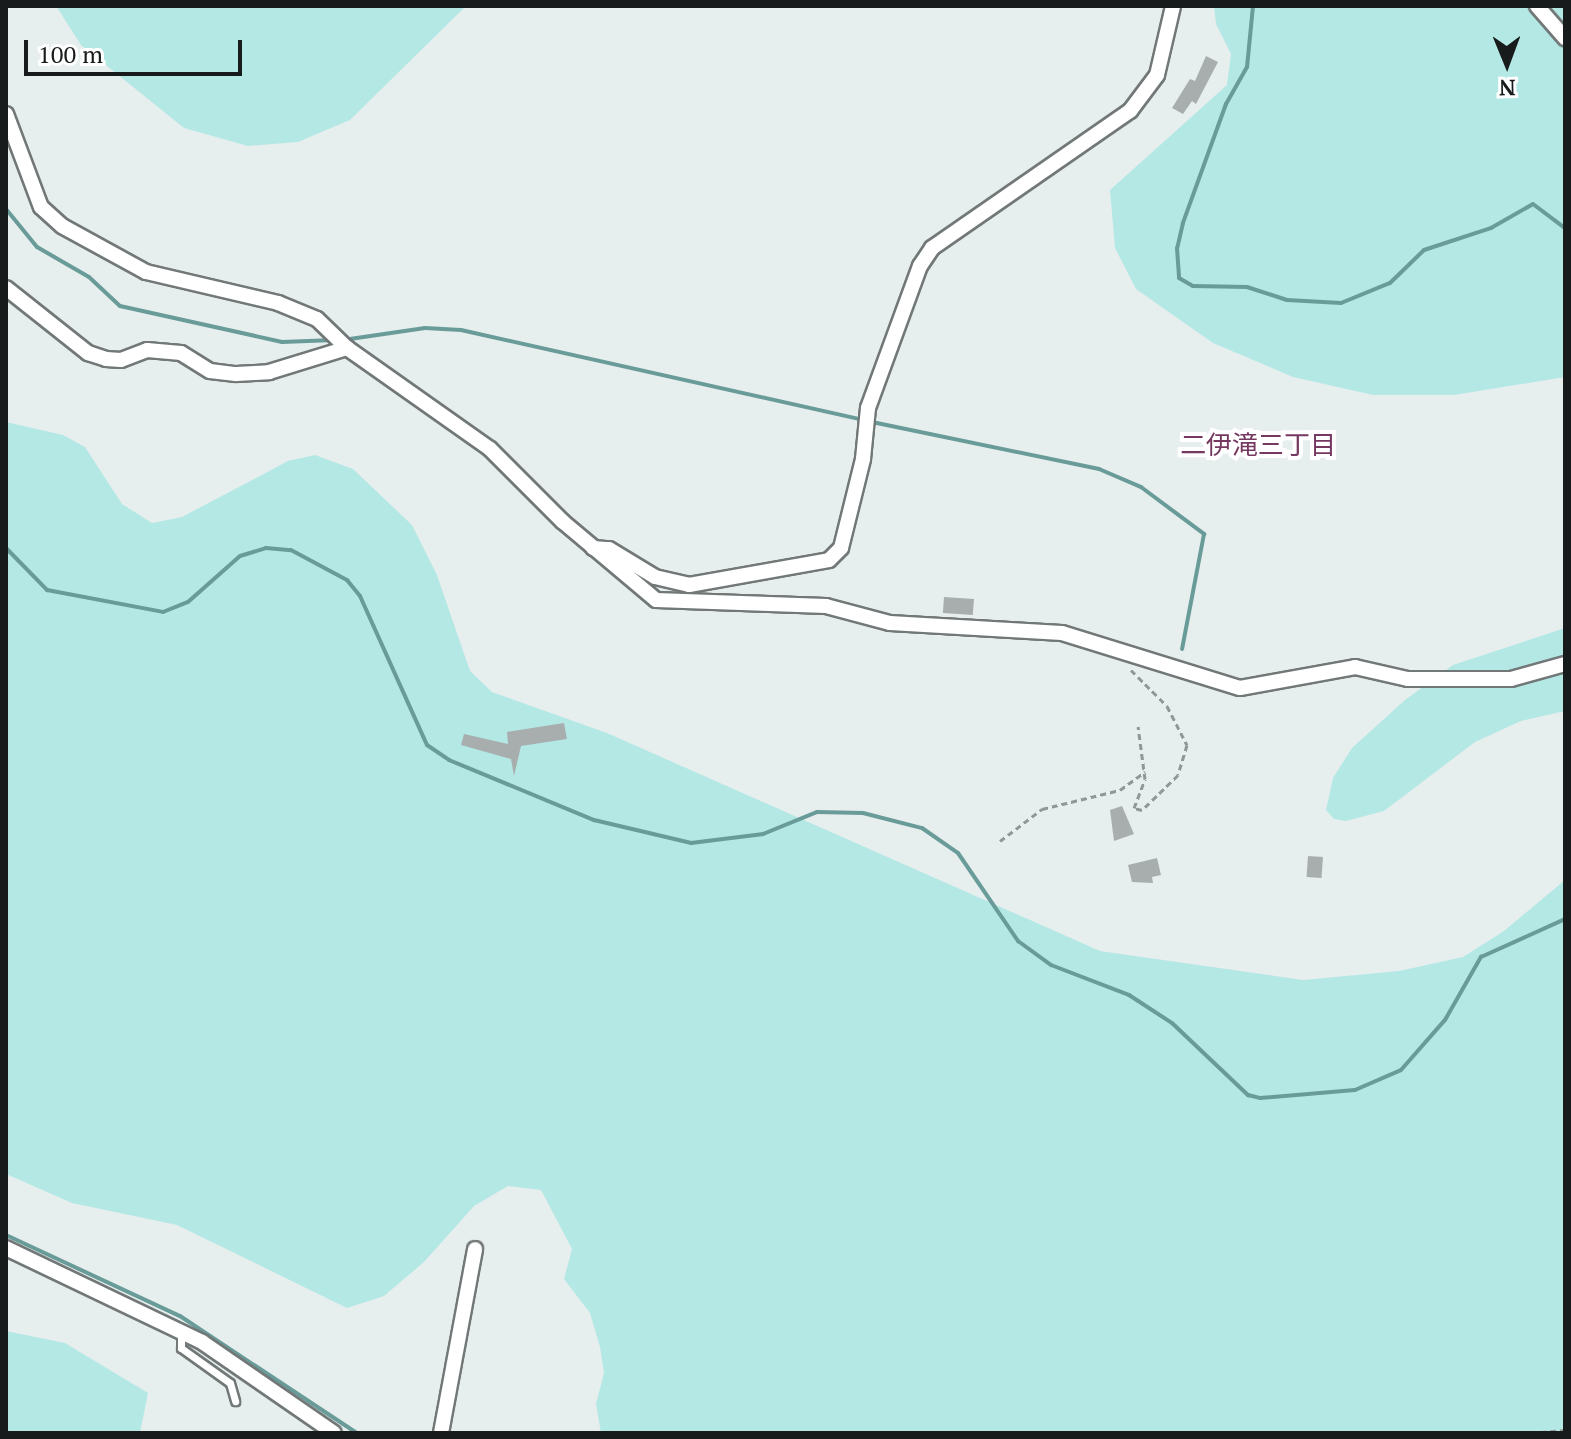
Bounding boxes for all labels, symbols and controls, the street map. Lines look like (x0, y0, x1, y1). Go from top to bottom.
scale bar (28, 24, 246, 74)
north arrow (1467, 24, 1547, 104)
text: 100 m (38, 38, 103, 70)
text: N (1499, 74, 1516, 103)
district label: 二伊滝三丁目 (1180, 429, 1336, 461)

